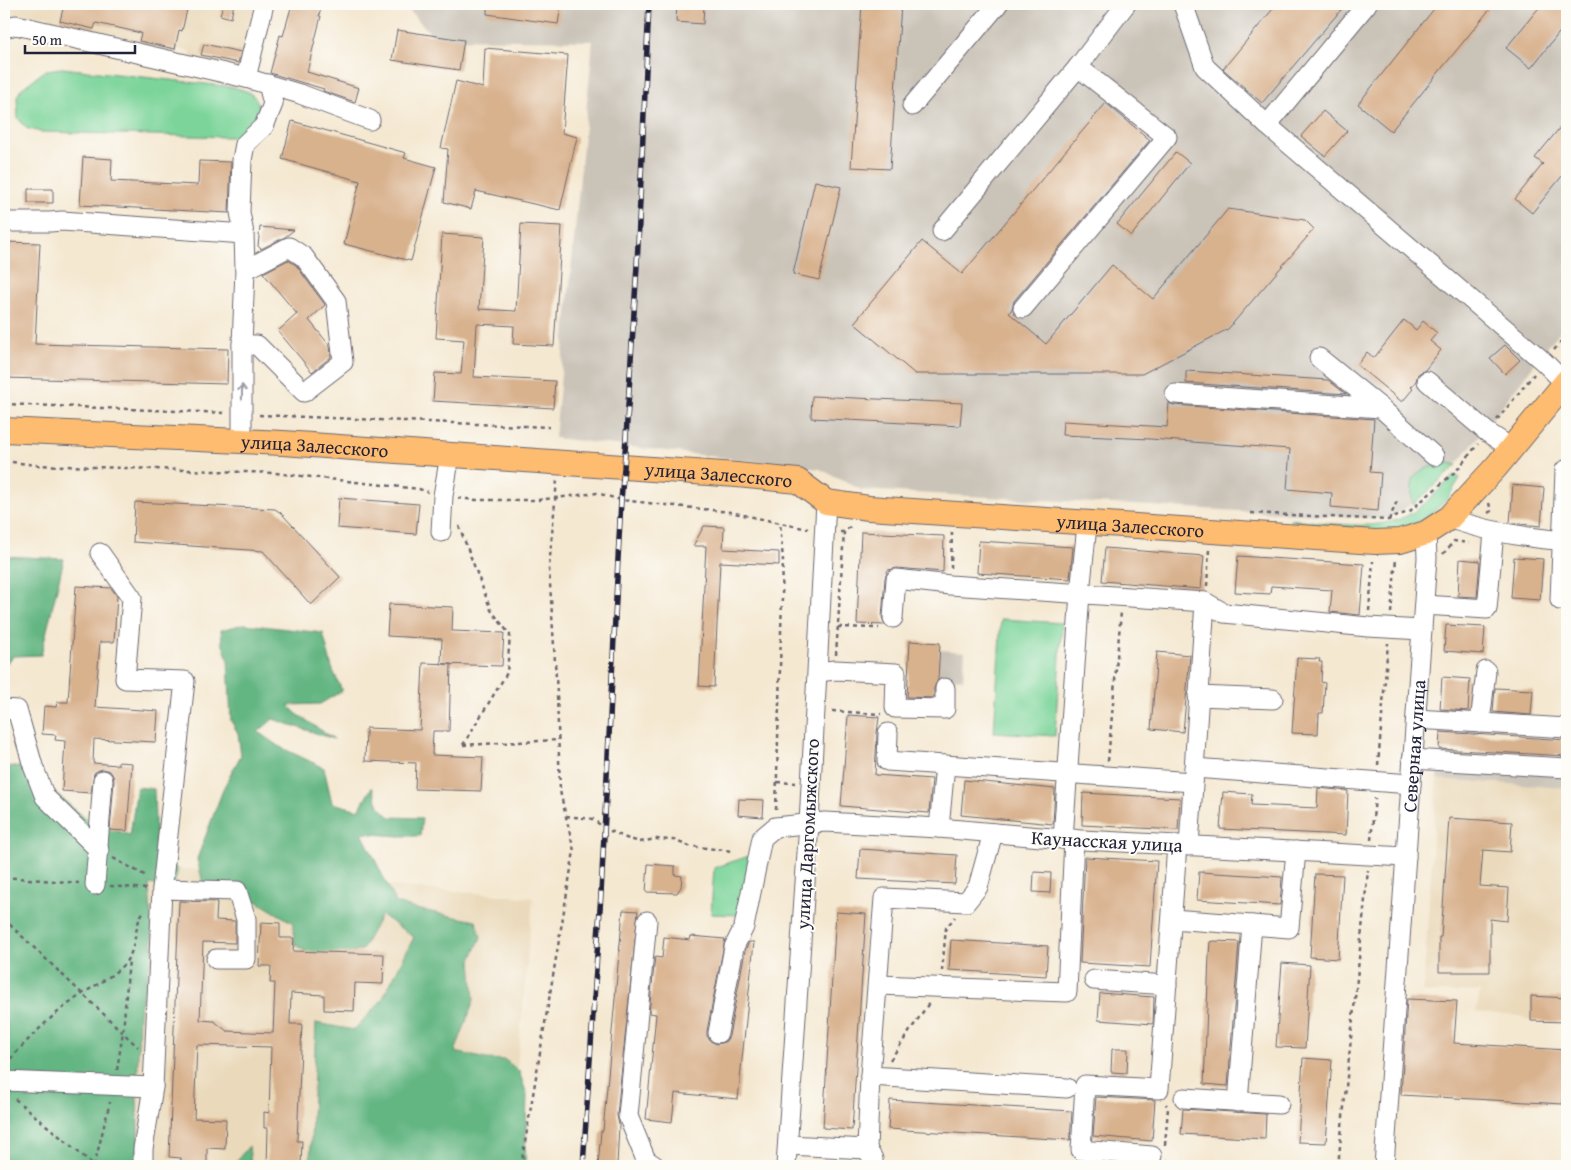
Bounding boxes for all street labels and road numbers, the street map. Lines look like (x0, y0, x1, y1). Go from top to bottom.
street label: улица Залесского (239, 427, 389, 464)
street label: улица Залесского (643, 454, 794, 494)
street label: улица Залесского (1054, 507, 1205, 544)
street label: Северная улица (1395, 679, 1432, 813)
street label: улица Даргомыжского (788, 738, 826, 931)
street label: Каунасская улица (1031, 823, 1183, 859)

